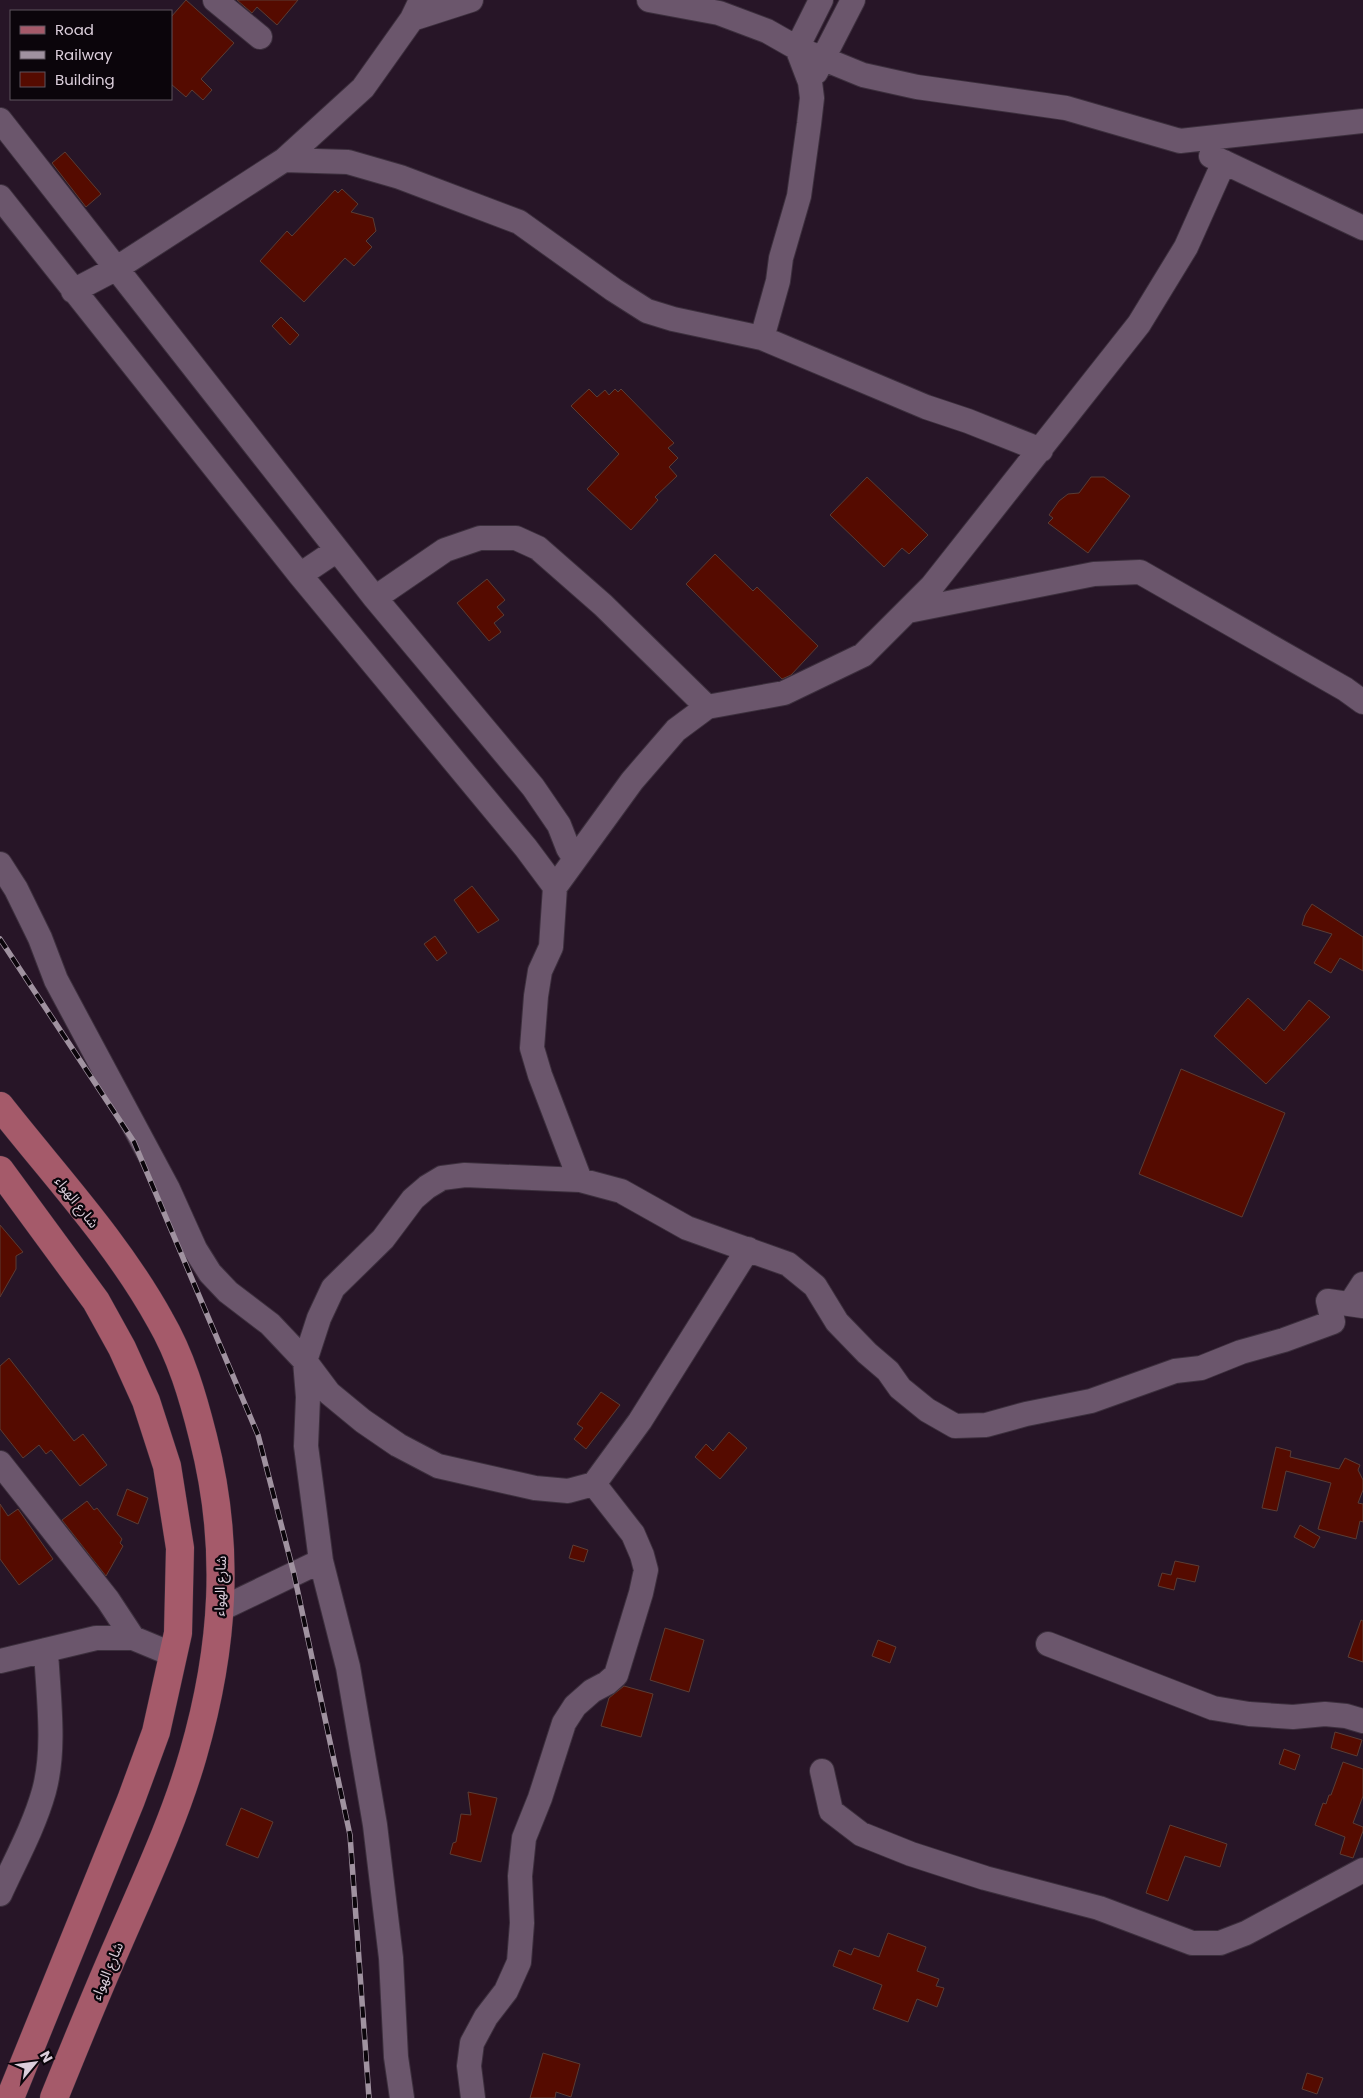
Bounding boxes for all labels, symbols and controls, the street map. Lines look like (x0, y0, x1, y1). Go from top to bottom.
legend (10, 10, 172, 100)
text: Road (55, 19, 94, 40)
text: Railway (55, 44, 113, 65)
text: Building (55, 69, 115, 90)
street label: شارع الهواء (50, 1172, 104, 1233)
street label: شارع الهواء (209, 1555, 232, 1617)
street label: شارع الهواء (86, 1939, 129, 2003)
north arrow (10, 2038, 60, 2088)
text: N (35, 2047, 58, 2066)

